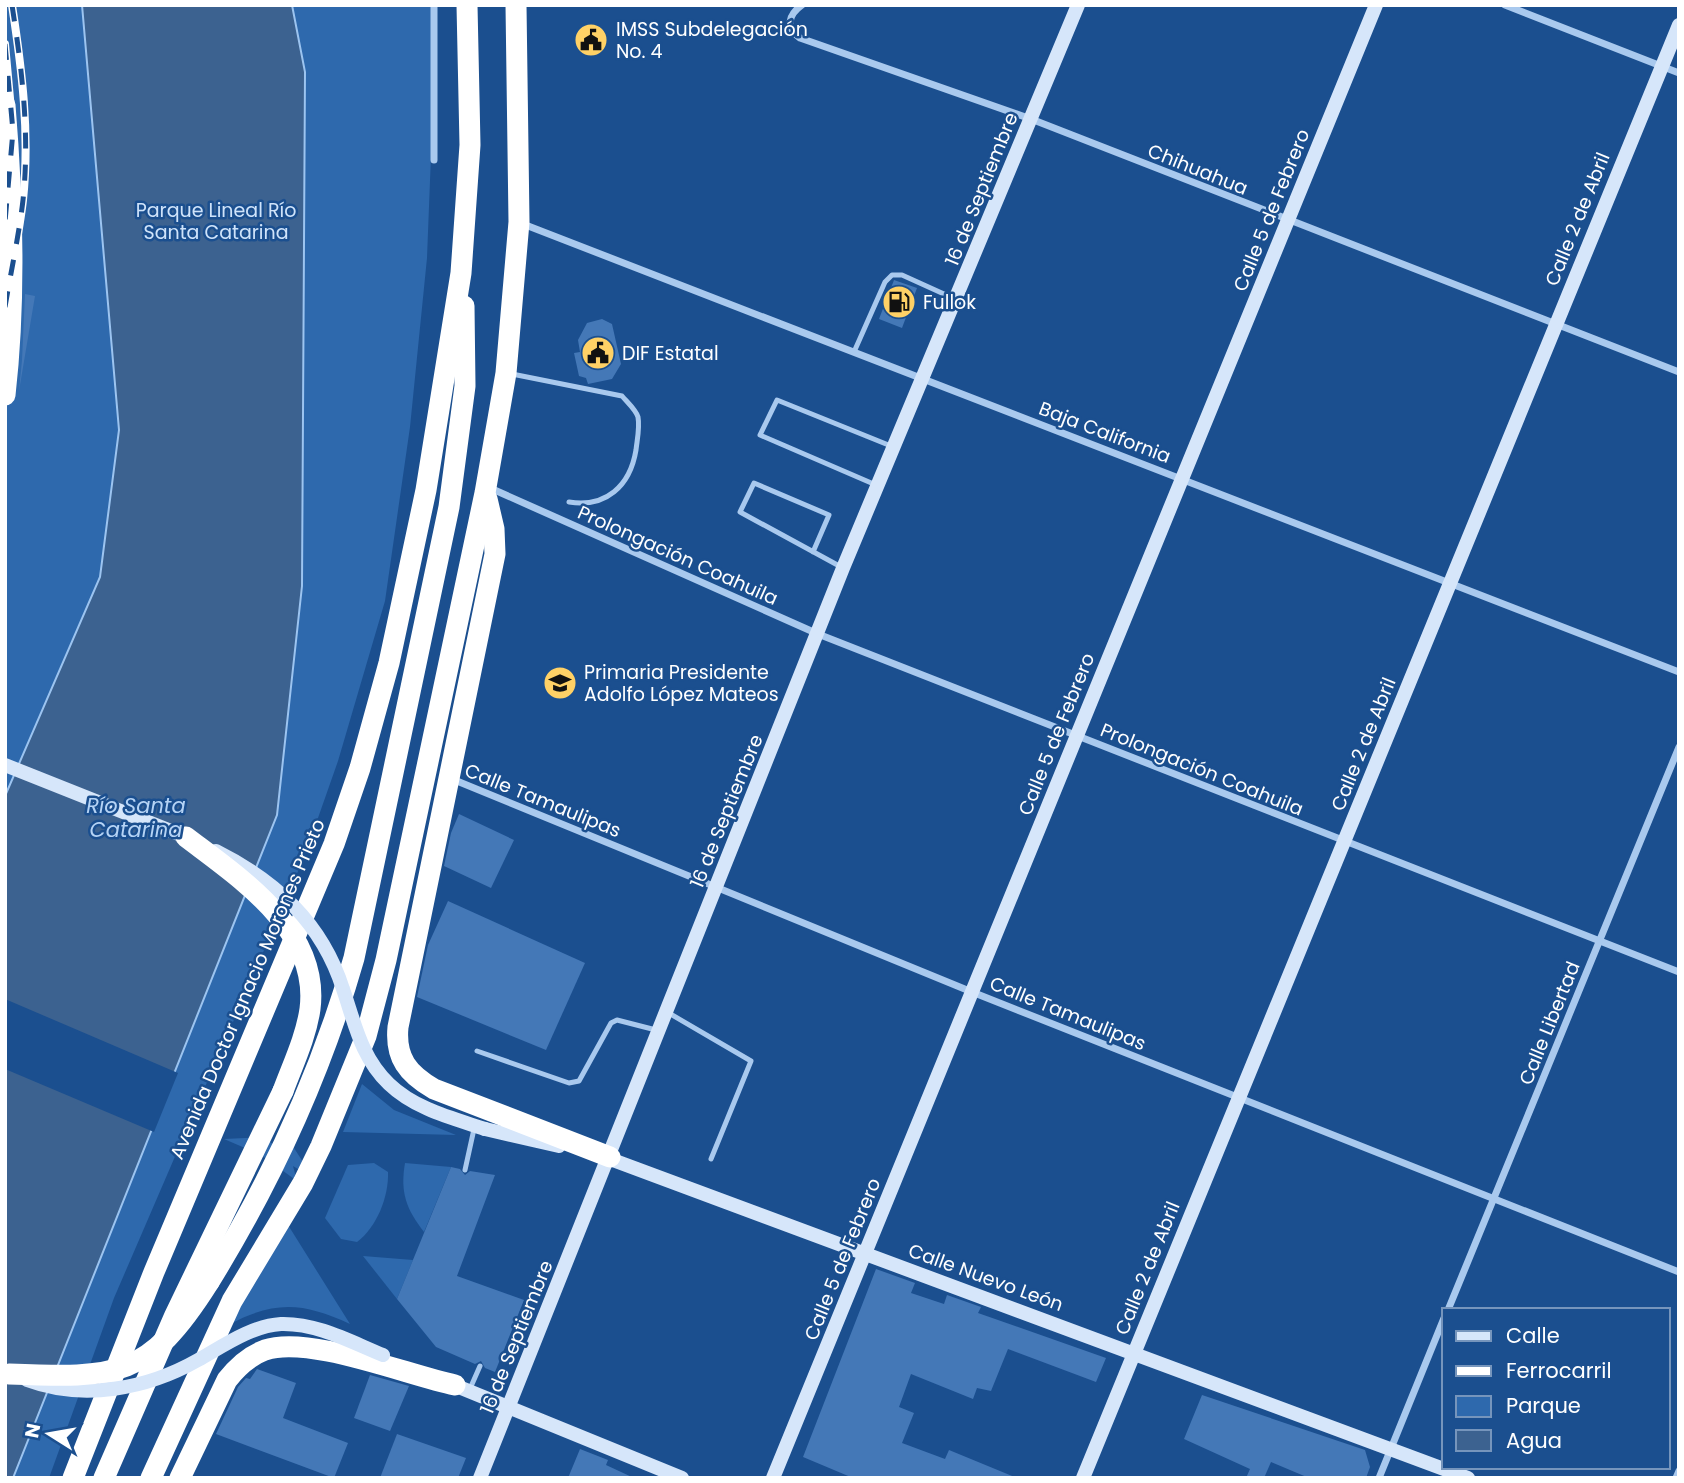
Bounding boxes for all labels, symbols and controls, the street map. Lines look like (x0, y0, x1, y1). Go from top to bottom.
place label: IMSS Subdelegación No. 4 (616, 16, 808, 65)
public building icon: IMSS Subdelegación No. 4 (572, 21, 610, 59)
street label: 16 de Septiembre (938, 108, 1025, 270)
street label: Calle 5 de Febrero (1227, 125, 1316, 295)
street label: Chihuahua (1144, 137, 1252, 202)
street label: Calle 2 de Abril (1538, 149, 1616, 290)
park label: Parque Lineal Río Santa Catarina (136, 197, 296, 246)
fuel station icon: Fullok (880, 283, 918, 321)
place label: Fullok (923, 289, 976, 316)
public building icon: DIF Estatal (579, 334, 617, 372)
place label: DIF Estatal (622, 340, 719, 367)
street label: Baja California (1035, 395, 1175, 470)
street label: Prolongación Coahuila (573, 499, 782, 612)
street label: Calle 5 de Febrero (1012, 649, 1101, 819)
place label: Primaria Presidente Adolfo López Mateos (584, 659, 779, 708)
school or university icon: Primaria Presidente Adolfo López Mateos (541, 664, 579, 702)
street label: Calle 2 de Abril (1324, 674, 1402, 815)
street label: Prolongación Coahuila (1096, 716, 1307, 823)
street label: 16 de Septiembre (683, 730, 770, 892)
street label: Calle Tamaulipas (461, 757, 625, 844)
water label: Río Santa Catarina (86, 791, 186, 844)
street label: Avenida Doctor Ignacio Morones Prieto (163, 815, 332, 1164)
street label: Calle Libertad (1512, 957, 1587, 1089)
street label: Calle Tamaulipas (986, 970, 1150, 1057)
street label: Calle 5 de Febrero (798, 1174, 887, 1344)
street label: Calle 2 de Abril (1108, 1198, 1186, 1339)
street label: Calle Nuevo León (905, 1237, 1067, 1318)
street label: 16 de Septiembre (473, 1256, 560, 1418)
legend (1442, 1308, 1670, 1469)
text: Calle (1506, 1321, 1560, 1350)
text: Ferrocarril (1506, 1356, 1612, 1385)
text: Parque (1506, 1391, 1581, 1420)
north arrow (14, 1399, 84, 1469)
text: N (18, 1421, 47, 1440)
text: Agua (1506, 1426, 1562, 1455)

